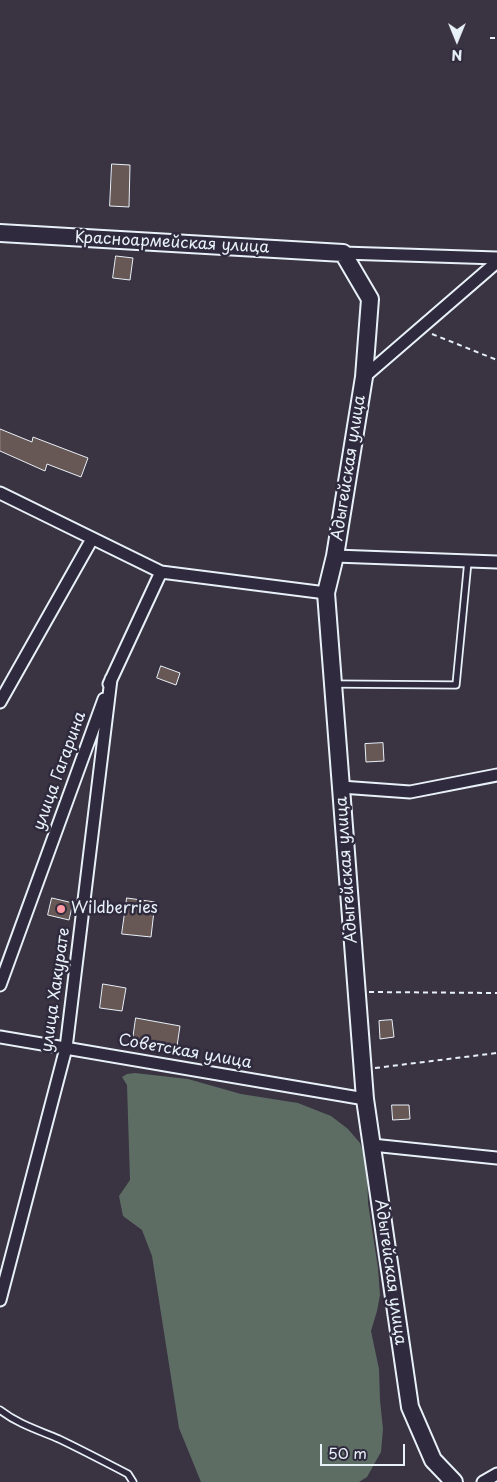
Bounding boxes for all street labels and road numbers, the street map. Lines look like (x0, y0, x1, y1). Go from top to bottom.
street label: Красноармейская улица (74, 228, 270, 258)
street label: Адыгейская улица (328, 394, 370, 542)
street label: улица Гагарина (30, 709, 90, 833)
street label: Адыгейская улица (332, 796, 362, 944)
street label: улица Хакурате (38, 926, 74, 1054)
street label: Советская улица (117, 1031, 253, 1073)
street label: Адыгейская улица (370, 1198, 410, 1346)

